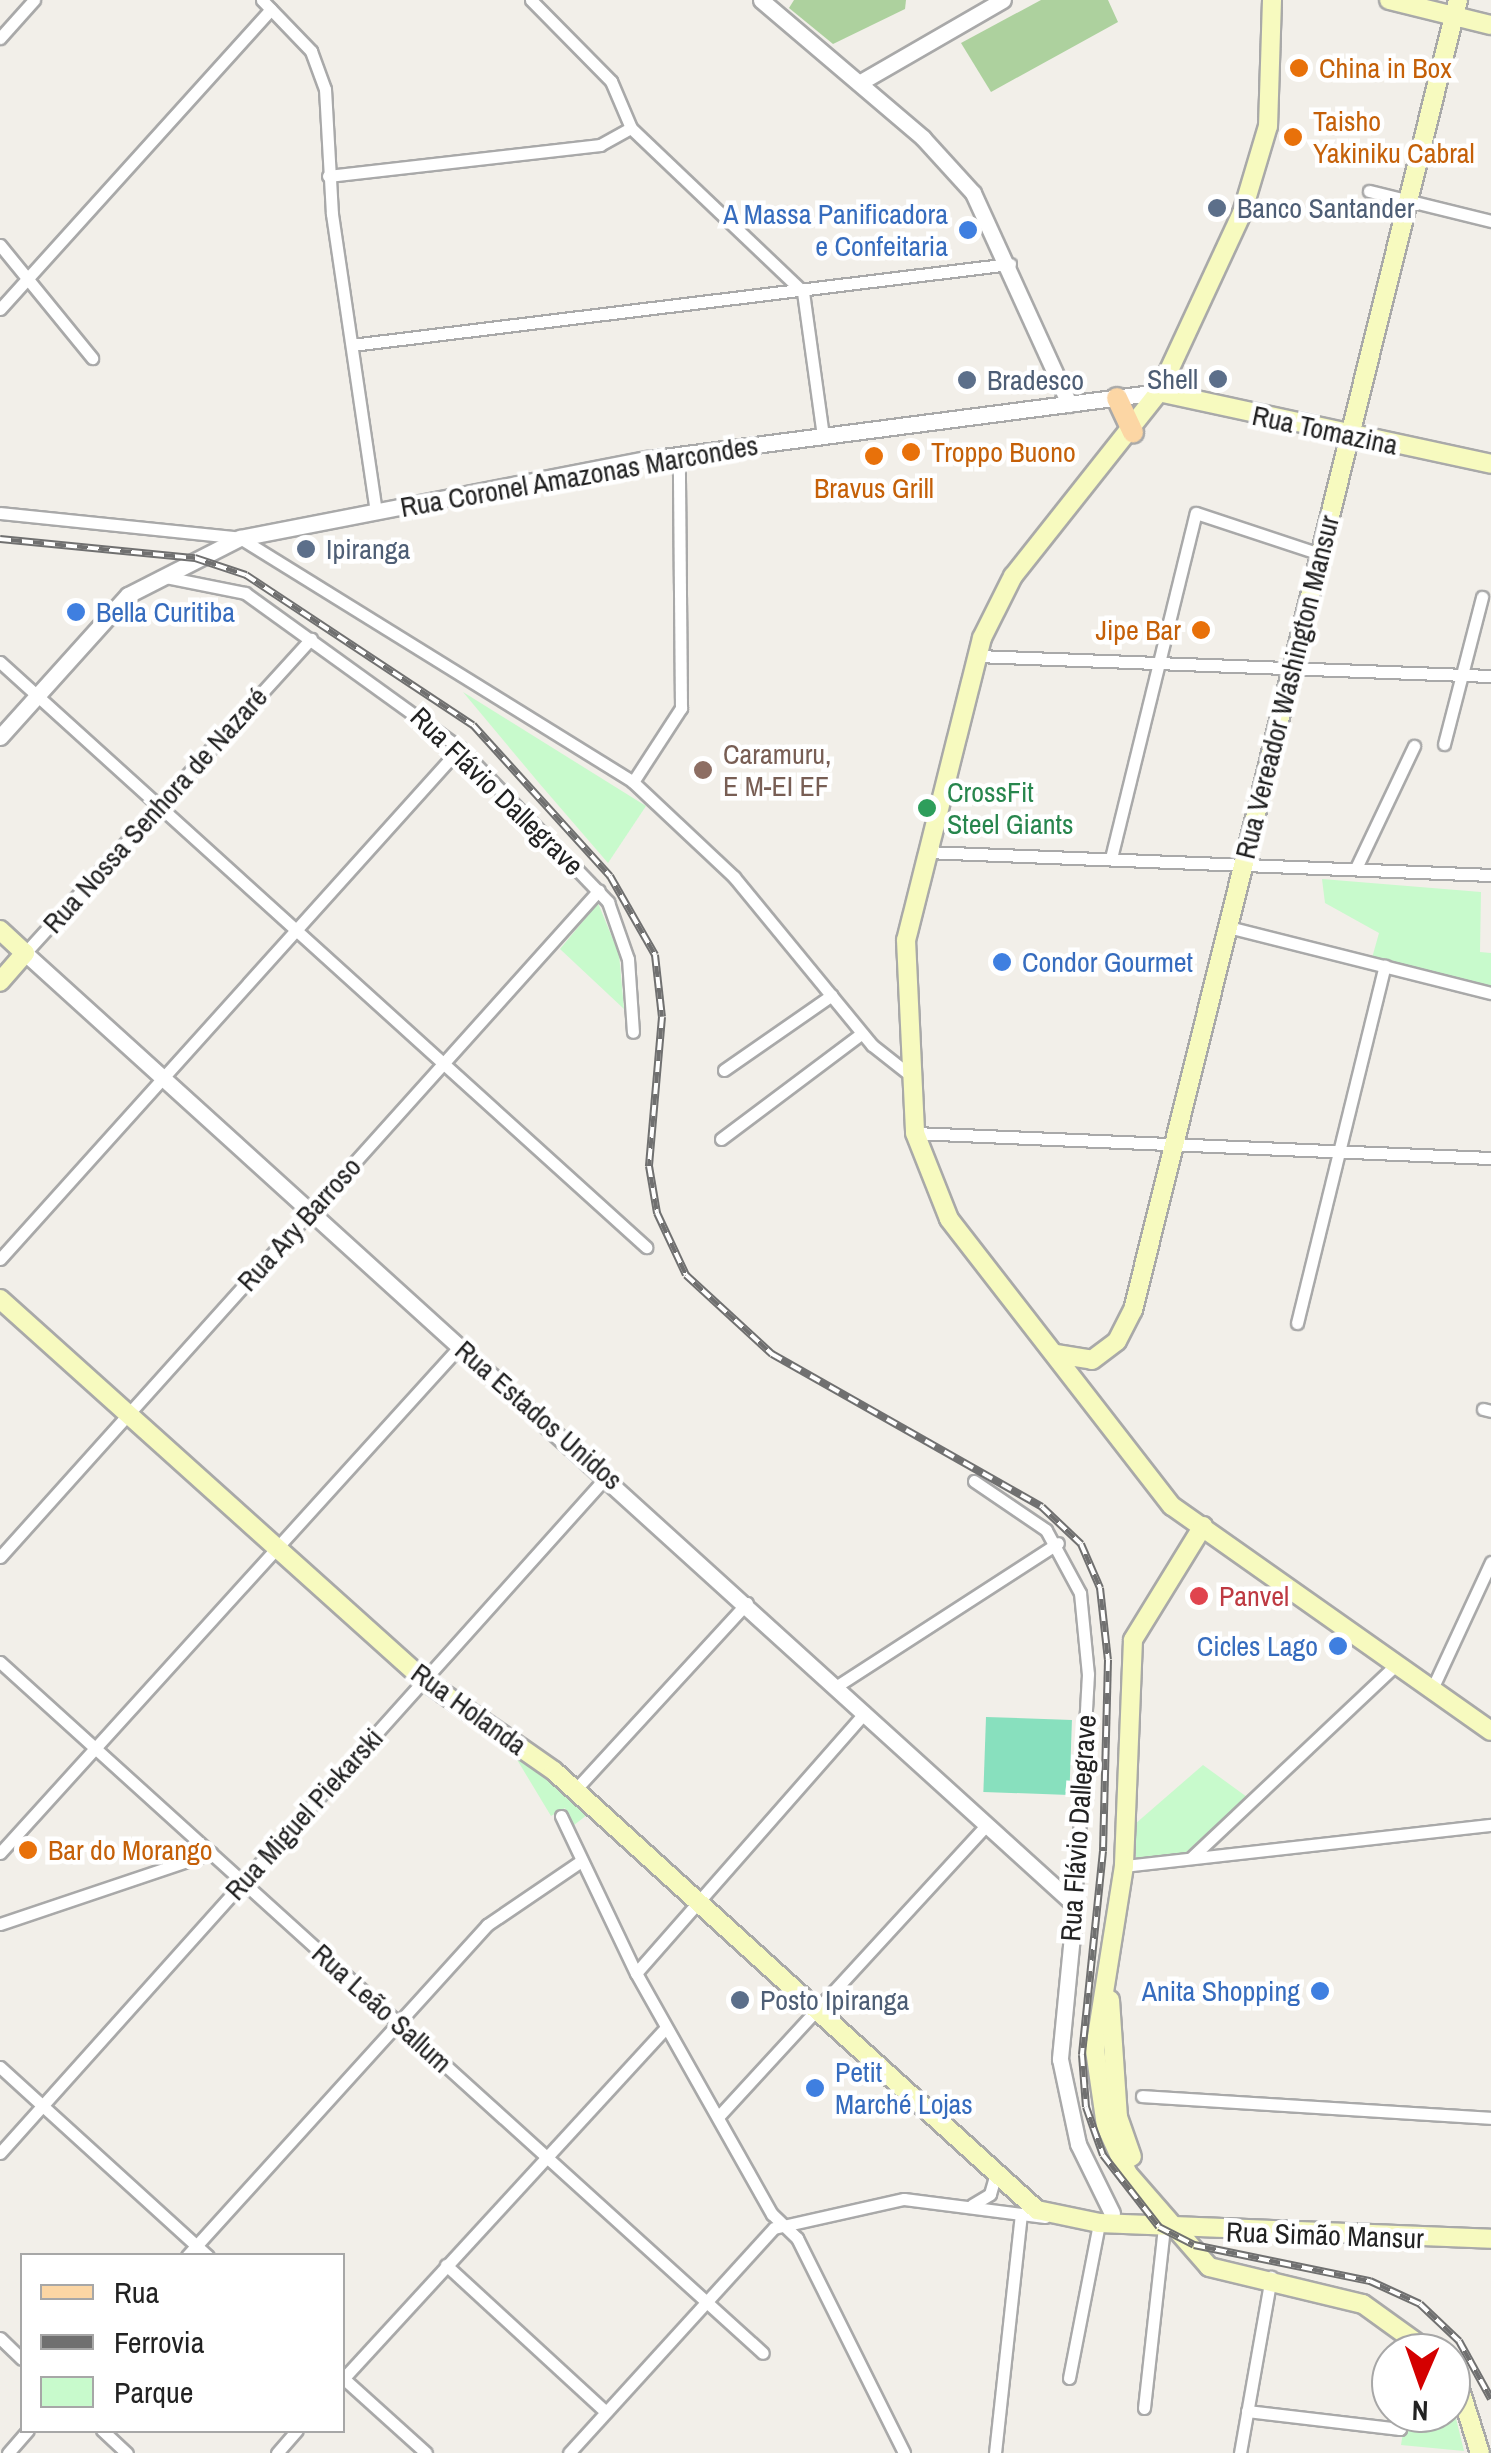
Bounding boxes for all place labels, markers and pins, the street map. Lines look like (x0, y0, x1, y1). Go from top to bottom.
place label: China in Box (1319, 51, 1452, 85)
marker: China in Box (1288, 57, 1310, 79)
place label: Taisho Yakiniku Cabral (1313, 104, 1475, 170)
marker: Taisho Yakiniku Cabral (1282, 126, 1304, 148)
place label: Banco Santander (1237, 191, 1414, 225)
place label: A Massa Panificadora e Confeitaria (722, 197, 948, 263)
marker: Banco Santander (1206, 197, 1228, 219)
marker: A Massa Panificadora e Confeitaria (957, 219, 979, 241)
place label: Shell (1147, 362, 1198, 396)
place label: Bradesco (987, 363, 1084, 397)
marker: Shell (1207, 368, 1229, 390)
marker: Bradesco (956, 369, 978, 391)
place label: Troppo Buono (931, 435, 1076, 469)
marker: Troppo Buono (900, 441, 922, 463)
marker: Bravus Grill (863, 445, 885, 467)
place label: Bravus Grill (814, 471, 934, 505)
place label: Ipiranga (326, 532, 410, 566)
marker: Ipiranga (295, 538, 317, 560)
place label: Bella Curitiba (96, 595, 235, 629)
marker: Bella Curitiba (65, 601, 87, 623)
place label: Jipe Bar (1095, 613, 1181, 647)
marker: Jipe Bar (1190, 619, 1212, 641)
place label: Caramuru, E M-EI EF (723, 737, 831, 803)
marker: Caramuru, E M-EI EF (692, 759, 714, 781)
place label: CrossFit Steel Giants (947, 775, 1073, 841)
marker: CrossFit Steel Giants (916, 797, 938, 819)
place label: Condor Gourmet (1022, 945, 1193, 979)
marker: Condor Gourmet (991, 951, 1013, 973)
place label: Panvel (1219, 1579, 1289, 1613)
marker: Panvel (1188, 1585, 1210, 1607)
place label: Cicles Lago (1197, 1629, 1318, 1663)
marker: Cicles Lago (1327, 1635, 1349, 1657)
place label: Bar do Morango (48, 1833, 213, 1867)
marker: Bar do Morango (17, 1839, 39, 1861)
place label: Anita Shopping (1142, 1974, 1300, 2008)
marker: Anita Shopping (1309, 1980, 1331, 2002)
place label: Posto Ipiranga (760, 1983, 909, 2017)
marker: Posto Ipiranga (729, 1989, 751, 2011)
place label: Petit Marché Lojas (835, 2055, 973, 2121)
marker: Petit Marché Lojas (804, 2077, 826, 2099)

